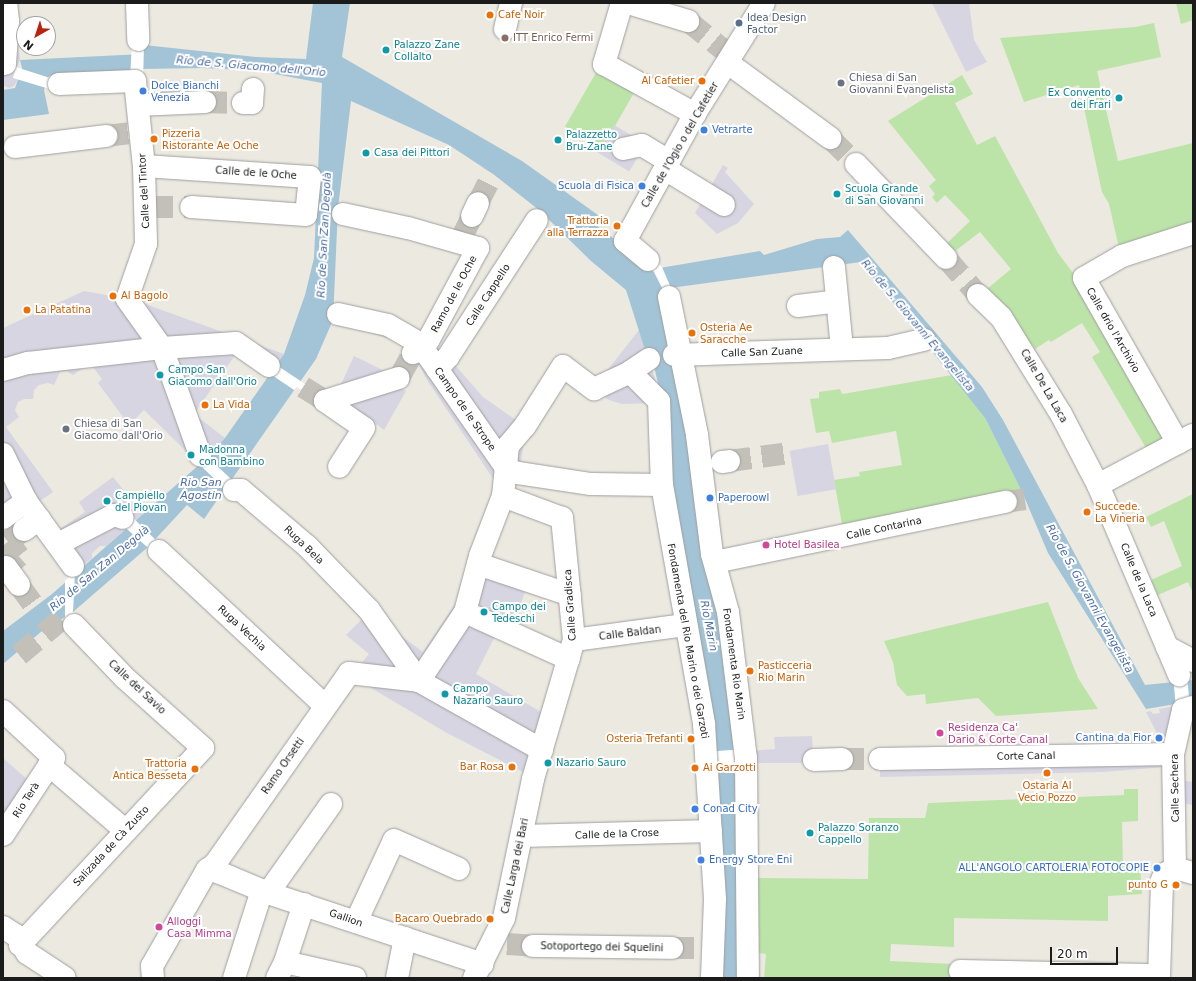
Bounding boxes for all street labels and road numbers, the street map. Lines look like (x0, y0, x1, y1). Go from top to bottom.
street label: Calle de l'Ogio o del Cafetier (639, 80, 721, 210)
street label: Calle del Tintor (136, 153, 152, 229)
street label: Calle de le Oche (215, 164, 297, 182)
street label: Ramo de le Oche (429, 253, 479, 335)
street label: Calle Cappello (463, 262, 513, 328)
street label: Calle drio l'Archivio (1084, 285, 1142, 375)
street label: Calle San Zuane (721, 345, 803, 359)
street label: Calle De La Laca (1018, 347, 1070, 425)
street label: Campo de le Strope (432, 365, 498, 453)
street label: Calle Contarina (845, 514, 923, 542)
street label: Ruga Bela (282, 523, 326, 567)
street label: Calle de la Laca (1118, 541, 1160, 619)
street label: Fondamenta del Rio Marin o dei Garzoti (665, 542, 711, 740)
street label: Calle Gradisca (562, 569, 578, 641)
street label: Ruga Vechia (215, 603, 269, 653)
street label: Fondamenta Rio Marin (720, 607, 748, 721)
street label: Calle Baldan (598, 623, 662, 643)
street label: Calle del Savio (106, 657, 168, 717)
street label: Ramo Orsetti (259, 736, 307, 796)
street label: Corte Canal (996, 749, 1056, 763)
street label: Calle Sechera (1168, 754, 1182, 822)
street label: Rio Terà (10, 780, 42, 820)
street label: Salizada de Cà Zusto (71, 803, 151, 889)
street label: Calle Larga dei Bari (499, 817, 531, 915)
street label: Calle de la Crose (575, 827, 659, 841)
street label: Gallion (328, 907, 364, 929)
street label: Sotoportego dei Squelini (540, 940, 664, 954)

